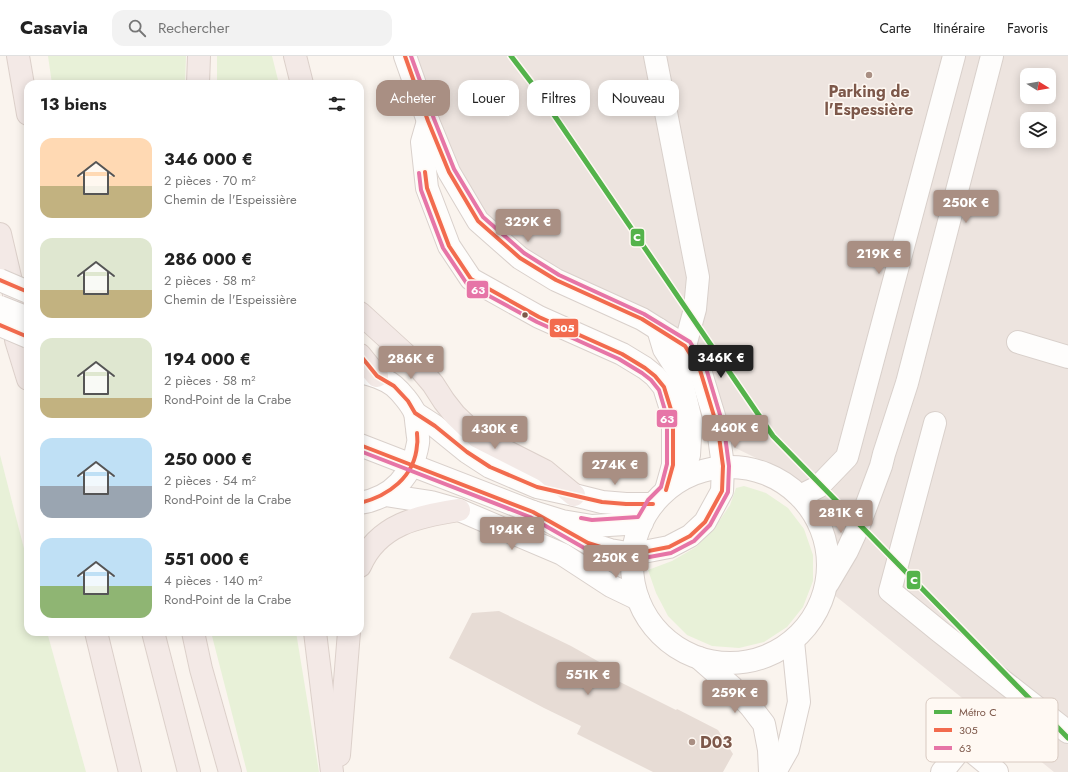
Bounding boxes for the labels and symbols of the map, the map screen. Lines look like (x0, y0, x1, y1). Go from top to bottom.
north arrow (1020, 68, 1056, 104)
marker: Parking de l'Espessière (864, 70, 874, 80)
place label: Parking de l'Espessière (825, 80, 913, 121)
pin: 250K € (933, 190, 999, 224)
pin: 329K € (495, 209, 561, 243)
line badge: C (630, 228, 645, 247)
text: C (633, 229, 641, 245)
pin: 219K € (846, 241, 912, 275)
line badge: 63 (466, 280, 489, 299)
text: 63 (471, 282, 485, 298)
unlabelled marker (520, 310, 530, 320)
line badge: 305 (549, 318, 579, 338)
text: 305 (553, 320, 575, 336)
pin: 346K € (688, 345, 754, 379)
pin: 286K € (378, 346, 444, 380)
line badge: 63 (656, 409, 678, 428)
text: 63 (660, 411, 674, 427)
pin: 460K € (702, 415, 768, 449)
pin: 430K € (462, 416, 528, 450)
pin: 274K € (582, 452, 648, 486)
pin: 281K € (808, 500, 874, 534)
pin: 194K € (479, 517, 545, 551)
pin: 250K € (583, 545, 649, 579)
line badge: C (906, 570, 921, 590)
text: C (910, 572, 918, 588)
pin: 551K € (555, 662, 621, 696)
pin: 259K € (702, 680, 768, 714)
legend (926, 698, 1058, 762)
text: Métro C (959, 704, 997, 720)
text: 305 (959, 722, 978, 738)
place label: D03 (700, 731, 732, 754)
marker: D03 (687, 737, 697, 747)
text: 63 (959, 740, 971, 756)

